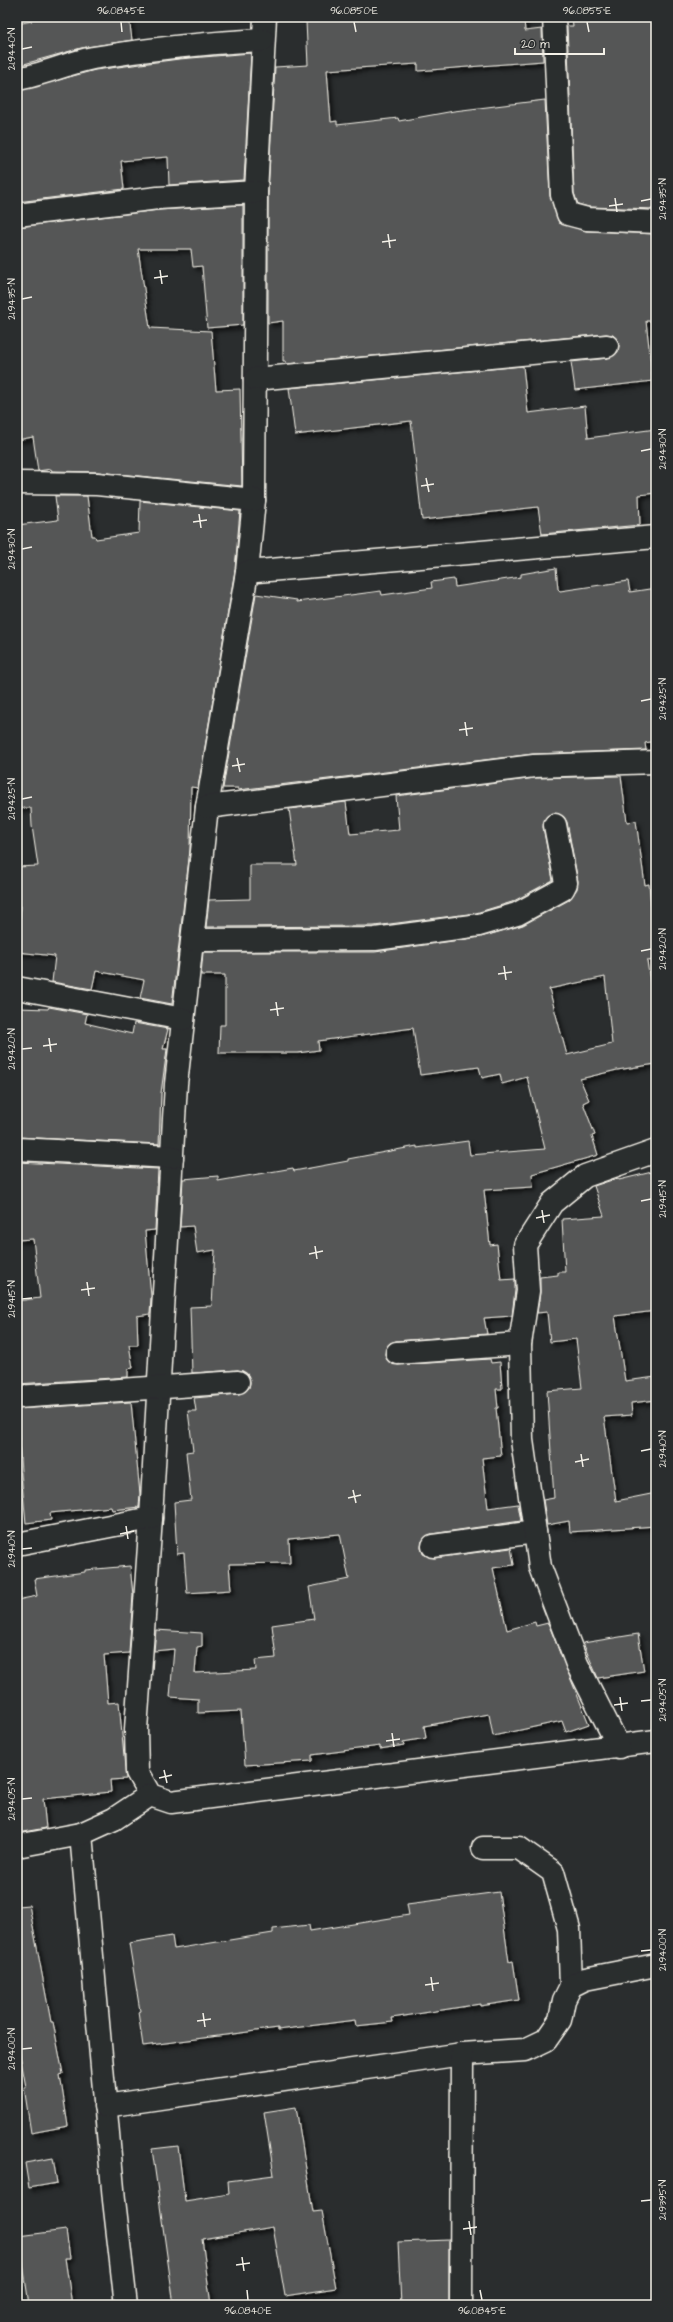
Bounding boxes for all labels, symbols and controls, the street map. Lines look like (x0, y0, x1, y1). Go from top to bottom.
text: 96.0845°E (97, 4, 145, 18)
text: 96.0850°E (330, 4, 378, 18)
text: 96.0855°E (563, 4, 611, 18)
text: 21.9440°N (5, 28, 19, 70)
scale bar (515, 30, 604, 56)
text: 20 m (521, 36, 550, 53)
text: 21.9435°N (656, 178, 670, 220)
text: 21.9435°N (5, 278, 19, 320)
text: 21.9430°N (656, 429, 670, 469)
text: 21.9430°N (5, 529, 19, 569)
text: 21.9425°N (656, 678, 670, 720)
text: 21.9425°N (5, 778, 19, 820)
text: 21.9420°N (656, 928, 670, 970)
text: 21.9420°N (5, 1028, 19, 1070)
text: 21.9415°N (656, 1180, 670, 1218)
text: 21.9415°N (5, 1280, 19, 1318)
text: 21.9410°N (656, 1431, 670, 1467)
text: 21.9410°N (5, 1531, 19, 1567)
text: 21.9405°N (656, 1679, 670, 1721)
text: 21.9405°N (5, 1778, 19, 1820)
text: 21.9400°N (656, 1929, 670, 1971)
text: 21.9400°N (5, 2028, 19, 2070)
text: 21.9395°N (656, 2180, 670, 2220)
text: 96.0840°E (224, 2304, 272, 2318)
text: 96.0845°E (458, 2304, 506, 2318)

